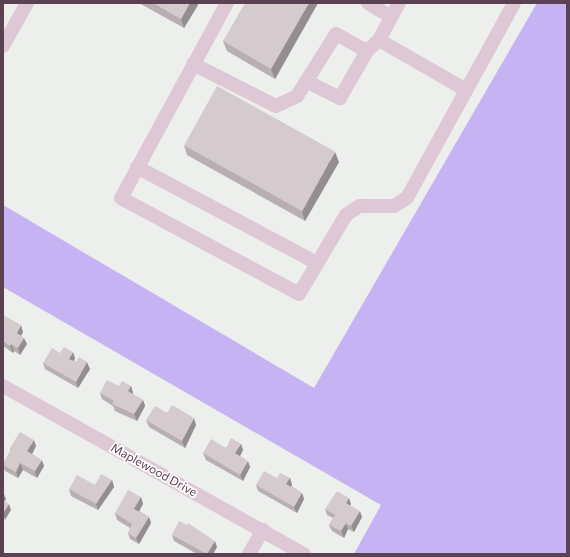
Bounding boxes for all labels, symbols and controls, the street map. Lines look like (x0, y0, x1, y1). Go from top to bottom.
street label: Maplewood Drive (109, 440, 199, 500)

